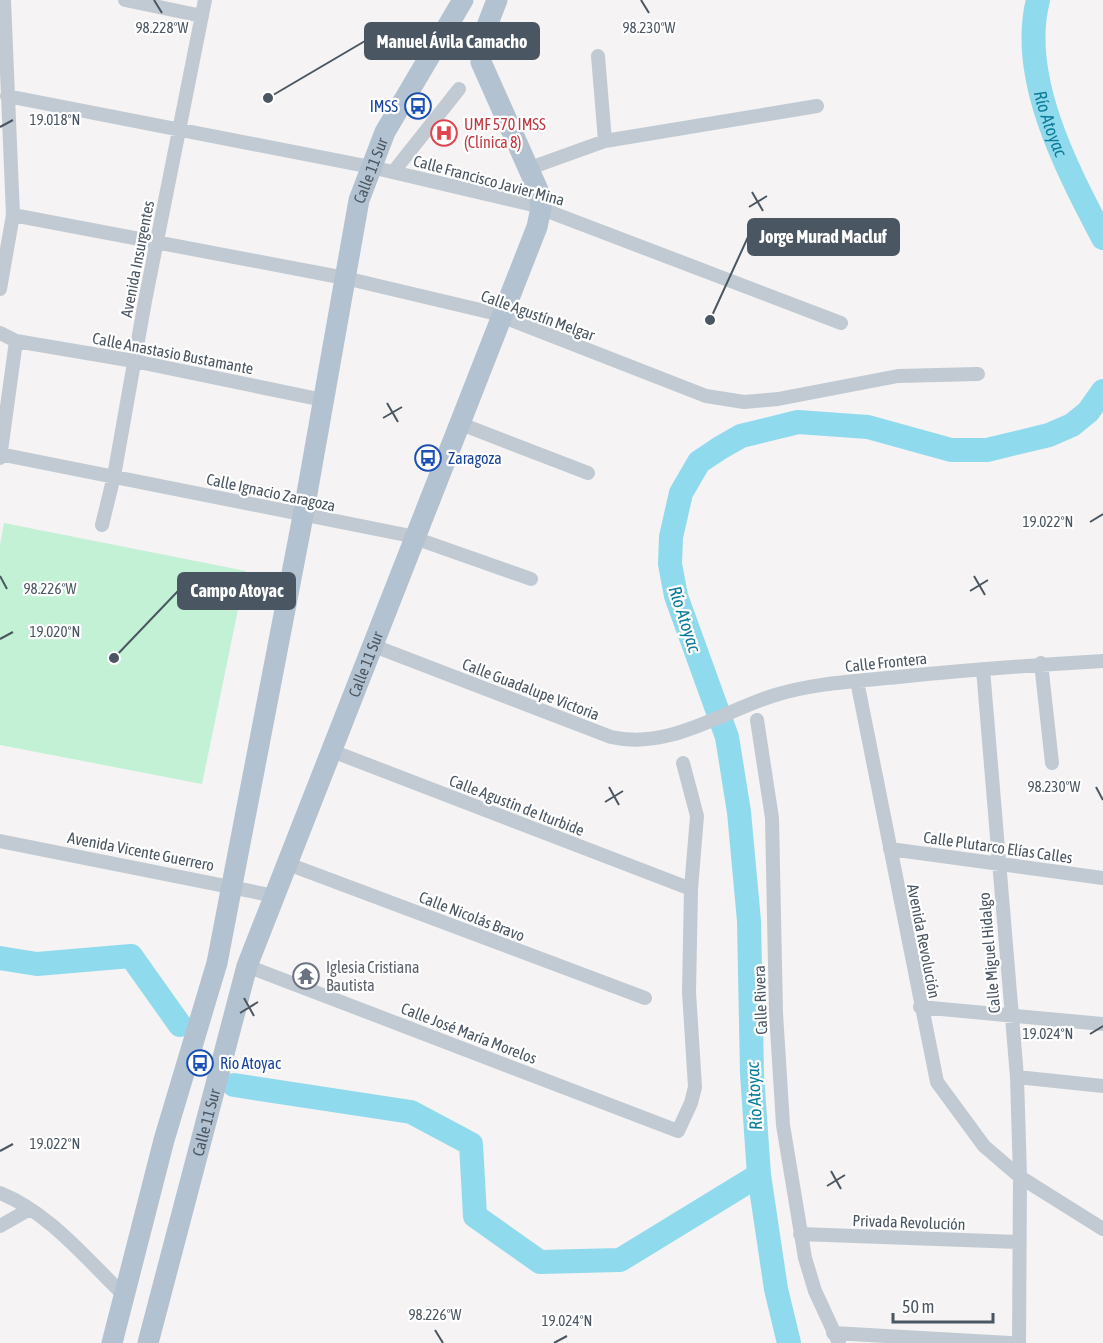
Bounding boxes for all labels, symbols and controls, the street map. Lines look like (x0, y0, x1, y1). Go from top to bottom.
text: 98.228°W (136, 19, 189, 36)
text: 98.230°W (623, 19, 676, 36)
callout: Manuel Ávila Camacho (365, 23, 539, 59)
text: Manuel Ávila Camacho (377, 31, 527, 52)
water label: Río Atoyac (1030, 88, 1072, 160)
bus stop icon: IMSS (403, 91, 433, 121)
place label: IMSS (370, 97, 398, 115)
text: 19.018°N (30, 111, 80, 128)
place label: UMF 570 IMSS (Clínica 8) (464, 115, 546, 152)
hospital icon: UMF 570 IMSS (Clínica 8) (429, 118, 459, 148)
street label: Calle 11 Sur (350, 135, 391, 206)
street label: Calle Francisco Javier Mina (412, 151, 566, 209)
street label: Avenida Insurgentes (117, 199, 158, 319)
callout: Jorge Murad Macluf (748, 219, 899, 255)
text: Jorge Murad Macluf (758, 226, 888, 247)
street label: Calle Agustín Melgar (478, 286, 597, 345)
street label: Calle Anastasio Bustamante (91, 329, 255, 377)
bus stop icon: Zaragoza (413, 443, 443, 473)
place label: Zaragoza (448, 449, 502, 468)
street label: Calle Ignacio Zaragoza (205, 470, 337, 515)
text: 19.022°N (1023, 513, 1073, 530)
callout: Campo Atoyac (178, 573, 295, 609)
text: 98.226°W (24, 580, 77, 597)
text: Campo Atoyac (190, 580, 284, 601)
water label: Río Atoyac (664, 583, 706, 655)
text: 19.020°N (30, 623, 80, 640)
street label: Calle 11 Sur (344, 629, 387, 700)
street label: Calle Frontera (844, 649, 928, 675)
street label: Calle Guadalupe Victoria (460, 655, 602, 724)
street label: Calle Agustín de Iturbide (447, 771, 587, 840)
text: 98.230°W (1028, 778, 1081, 795)
street label: Avenida Vicente Guerrero (66, 828, 216, 874)
street label: Calle Plutarco Elías Calles (922, 828, 1074, 866)
street label: Avenida Revolución (904, 882, 944, 1000)
street label: Calle Nicolás Bravo (417, 888, 527, 944)
street label: Calle Miguel Hidalgo (975, 892, 1004, 1014)
place label: Iglesia Cristiana Bautista (326, 958, 419, 994)
temple icon: Iglesia Cristiana Bautista (291, 961, 321, 991)
street label: Calle Rivera (750, 965, 770, 1035)
street label: Calle José María Morelos (399, 999, 540, 1067)
text: 19.024°N (1023, 1025, 1073, 1042)
bus stop icon: Río Atoyac (185, 1048, 215, 1078)
place label: Río Atoyac (220, 1054, 281, 1073)
water label: Río Atoyac (742, 1061, 766, 1131)
street label: Calle 11 Sur (188, 1087, 223, 1158)
text: 19.022°N (30, 1135, 80, 1152)
street label: Privada Revolución (852, 1211, 966, 1233)
scale bar (893, 1286, 994, 1324)
text: 50 m (902, 1296, 934, 1317)
text: 98.226°W (409, 1306, 462, 1323)
text: 19.024°N (542, 1312, 592, 1329)

